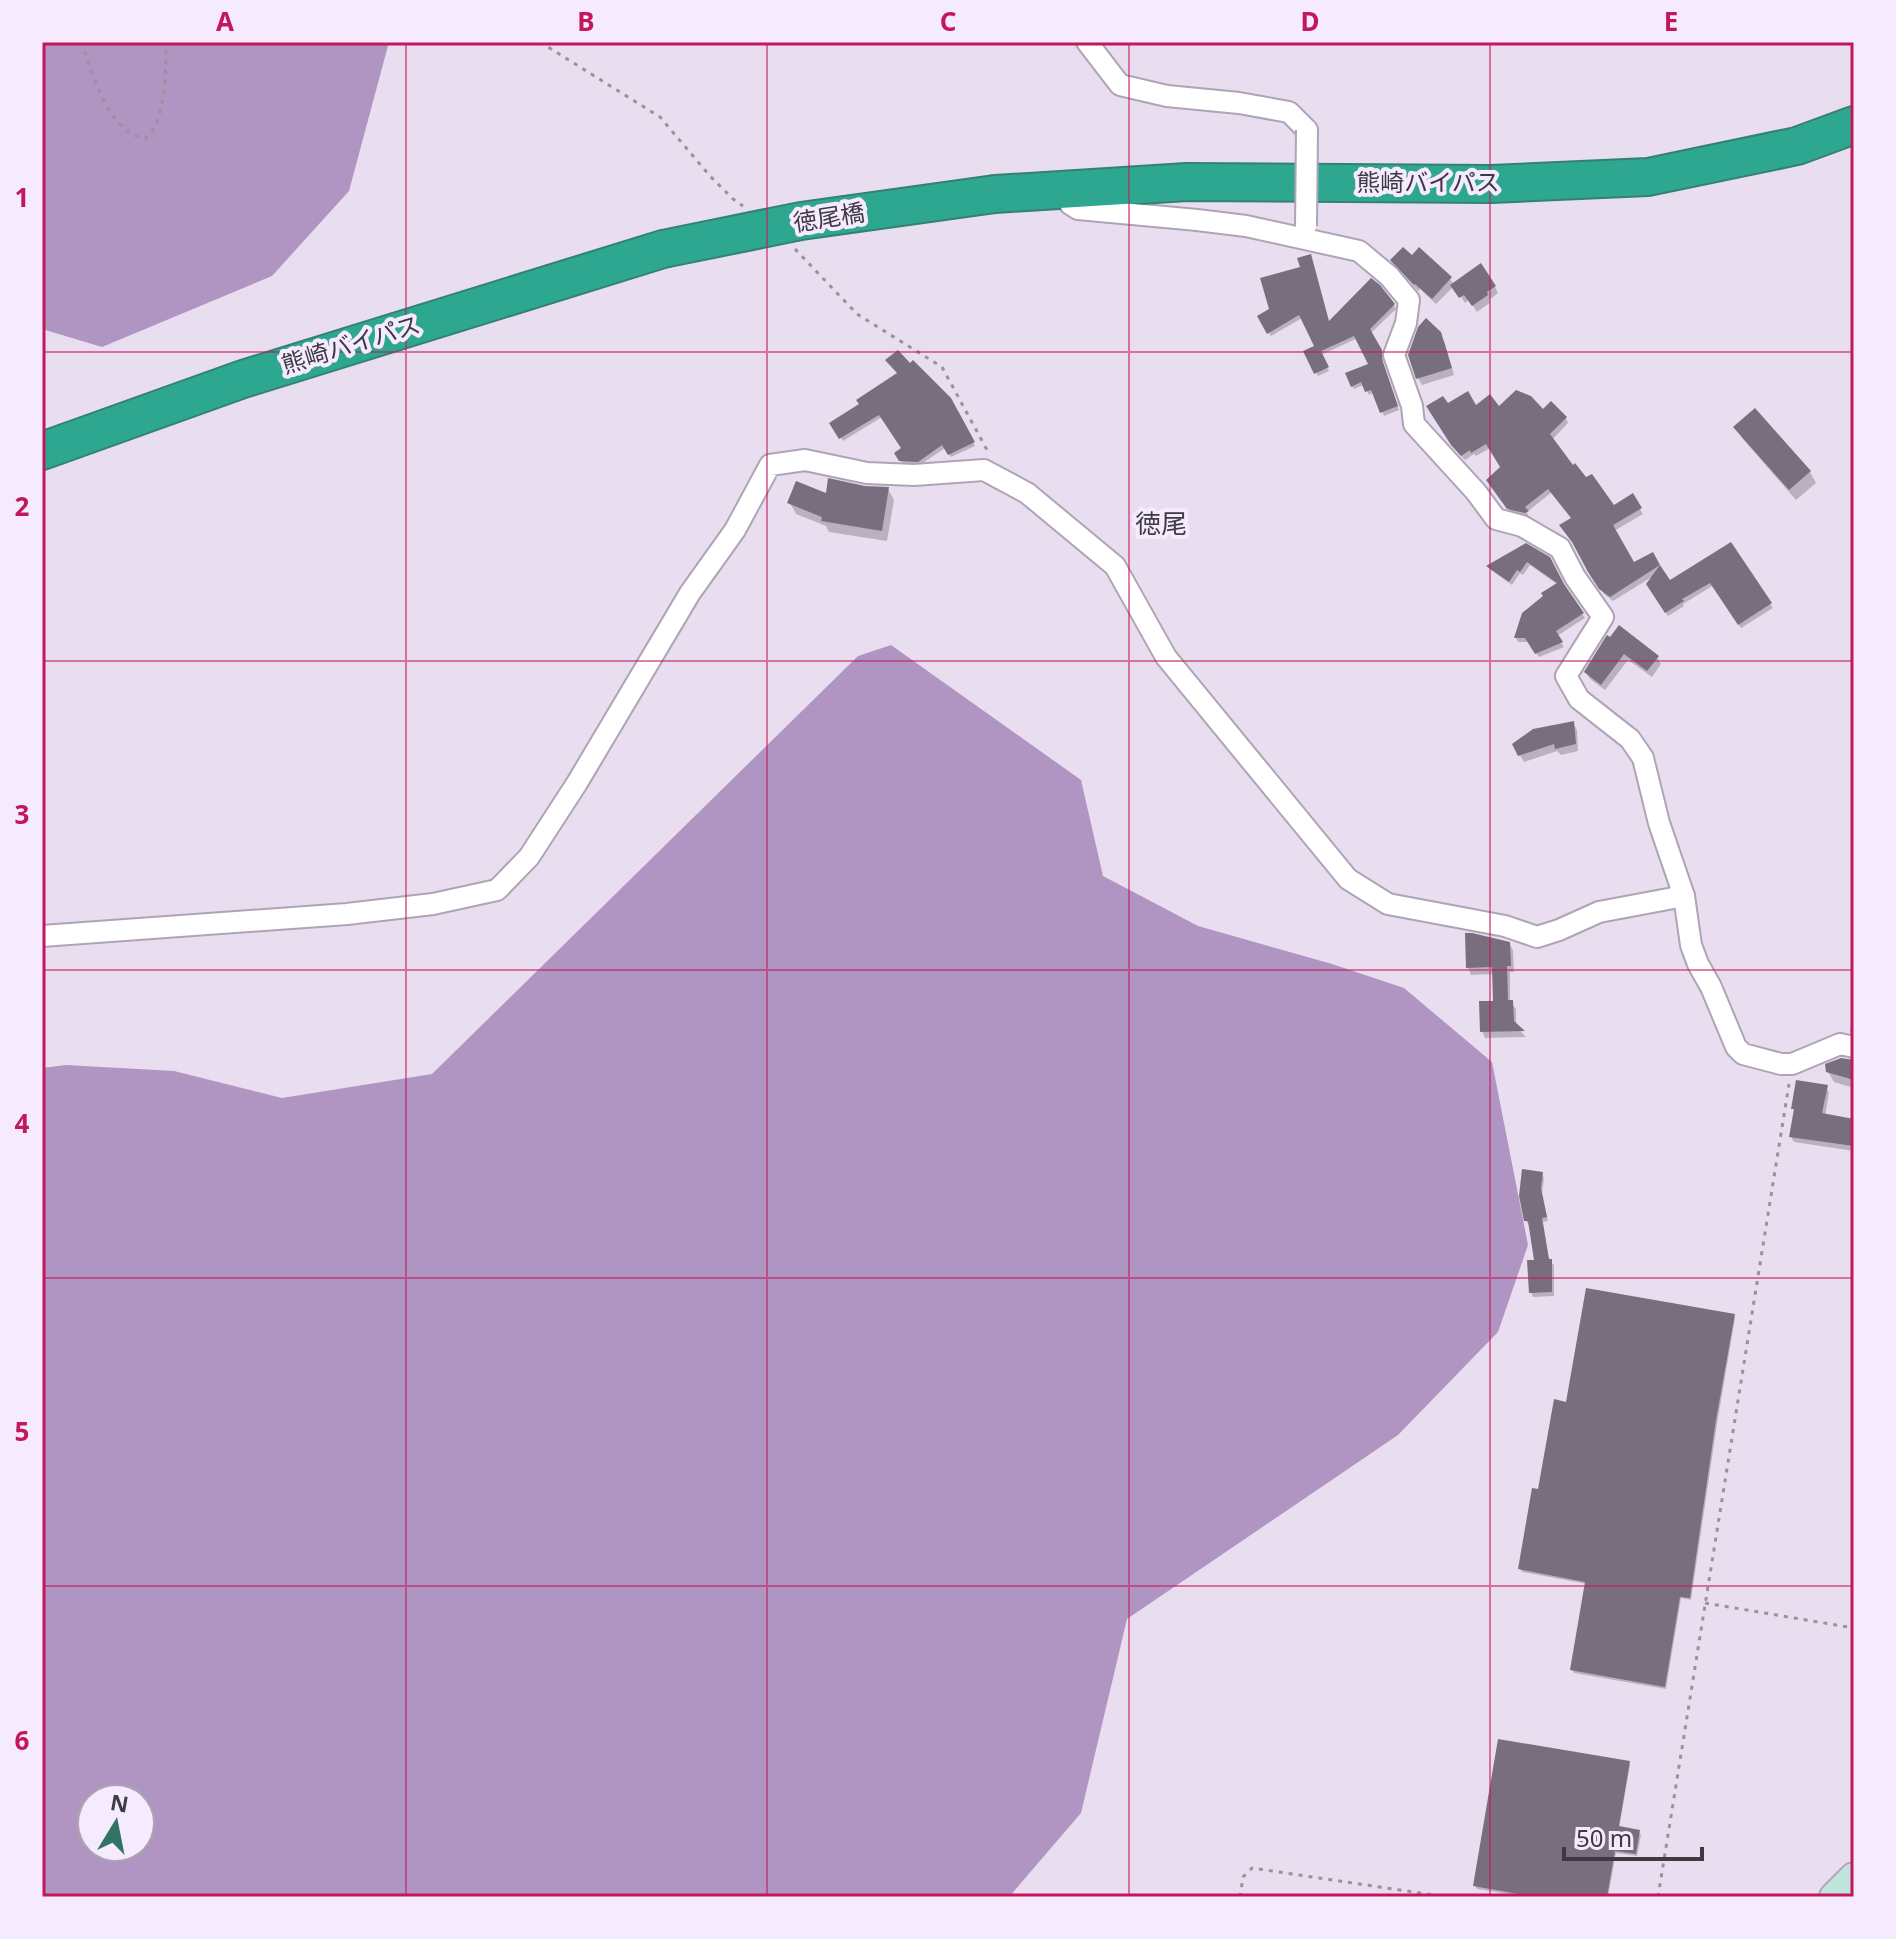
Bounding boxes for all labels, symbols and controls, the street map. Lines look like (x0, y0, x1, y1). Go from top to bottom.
text: A (216, 3, 234, 39)
text: B (577, 3, 595, 39)
text: C (940, 3, 956, 39)
text: D (1300, 3, 1320, 39)
text: E (1664, 3, 1678, 39)
street label: 熊崎バイパス (1356, 165, 1500, 198)
text: 1 (15, 179, 29, 215)
street label: 徳尾橋 (791, 195, 867, 238)
street label: 熊崎バイパス (277, 307, 424, 380)
text: 2 (15, 488, 30, 524)
district label: 徳尾 (1135, 505, 1187, 541)
text: 3 (15, 796, 29, 832)
text: 4 (15, 1105, 30, 1141)
text: 5 (15, 1413, 29, 1449)
text: 6 (15, 1722, 30, 1758)
north arrow (76, 1783, 156, 1863)
text: N (108, 1786, 131, 1819)
scale bar (1564, 1811, 1702, 1861)
text: 50 m (1576, 1821, 1632, 1854)

